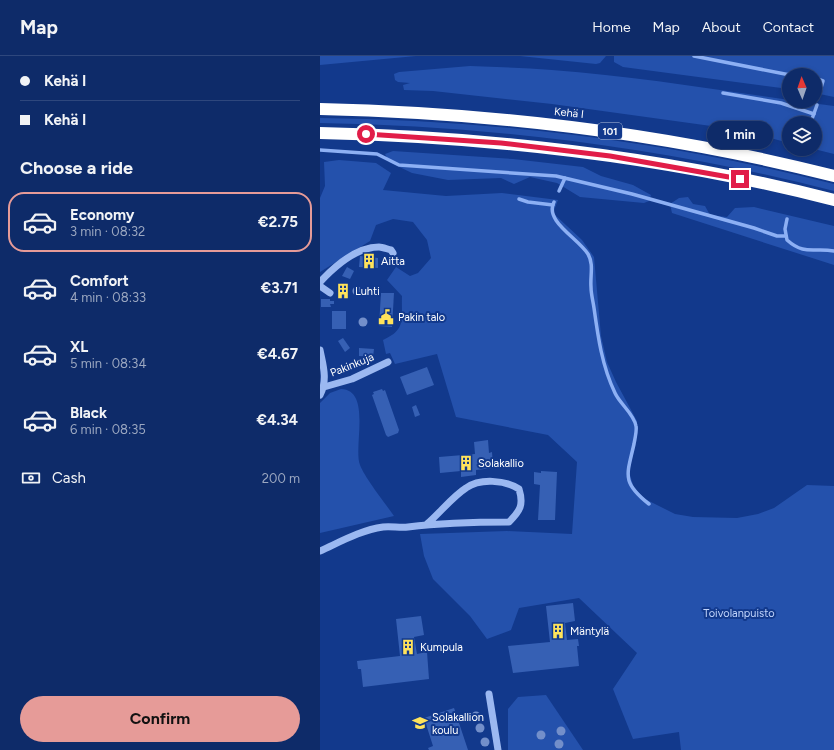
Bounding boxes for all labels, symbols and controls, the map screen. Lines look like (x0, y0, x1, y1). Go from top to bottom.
text: Map (20, 16, 58, 39)
text: Home (592, 19, 631, 36)
text: Map (653, 19, 680, 36)
text: About (702, 19, 741, 36)
text: Contact (763, 19, 814, 36)
north arrow (782, 68, 822, 108)
map controls (782, 68, 822, 156)
text: Kehä I (44, 72, 86, 90)
street label: Kehä I (553, 105, 585, 121)
text: Kehä I (44, 111, 86, 129)
button: layers (782, 116, 822, 156)
callout: 1 min (707, 121, 773, 149)
road number: 101 (598, 123, 622, 139)
route start (357, 125, 375, 143)
text: 1 min (725, 127, 755, 142)
text: Choose a ride (20, 157, 133, 179)
route end (731, 170, 749, 188)
icon: car (22, 204, 58, 240)
text: Economy (70, 206, 135, 224)
text: €2.75 (258, 213, 298, 231)
text: 3 min · 08:32 (70, 224, 145, 239)
building icon: Aitta (360, 252, 378, 270)
place label: Aitta (381, 255, 405, 268)
icon: car (22, 270, 58, 306)
text: Comfort (70, 272, 129, 290)
text: €3.71 (261, 279, 298, 297)
building icon: Luhti (334, 282, 352, 300)
place label: Luhti (355, 285, 380, 298)
text: 4 min · 08:33 (70, 290, 146, 305)
public building icon: Pakin talo (377, 308, 395, 326)
place label: Pakin talo (398, 311, 445, 324)
icon: car (22, 336, 58, 372)
text: XL (70, 338, 88, 356)
text: €4.67 (257, 345, 298, 363)
street label: Pakinkuja (328, 350, 376, 380)
text: 5 min · 08:34 (70, 356, 147, 371)
icon: car (22, 402, 58, 438)
text: Black (70, 404, 107, 422)
text: €4.34 (257, 411, 298, 429)
text: 6 min · 08:35 (70, 422, 146, 437)
building icon: Solakallio (457, 454, 475, 472)
place label: Solakallio (478, 457, 524, 470)
icon: cash (20, 467, 42, 489)
text: Cash (52, 469, 86, 487)
text: 200 m (262, 471, 300, 486)
park label: Toivolanpuisto (703, 607, 775, 620)
building icon: Mäntylä (549, 622, 567, 640)
place label: Mäntylä (570, 625, 609, 638)
building icon: Kumpula (399, 638, 417, 656)
place label: Kumpula (420, 641, 463, 654)
button: Confirm (20, 696, 300, 742)
place label: Solakallion koulu (432, 711, 484, 737)
school or university icon: Solakallion koulu (411, 714, 429, 732)

